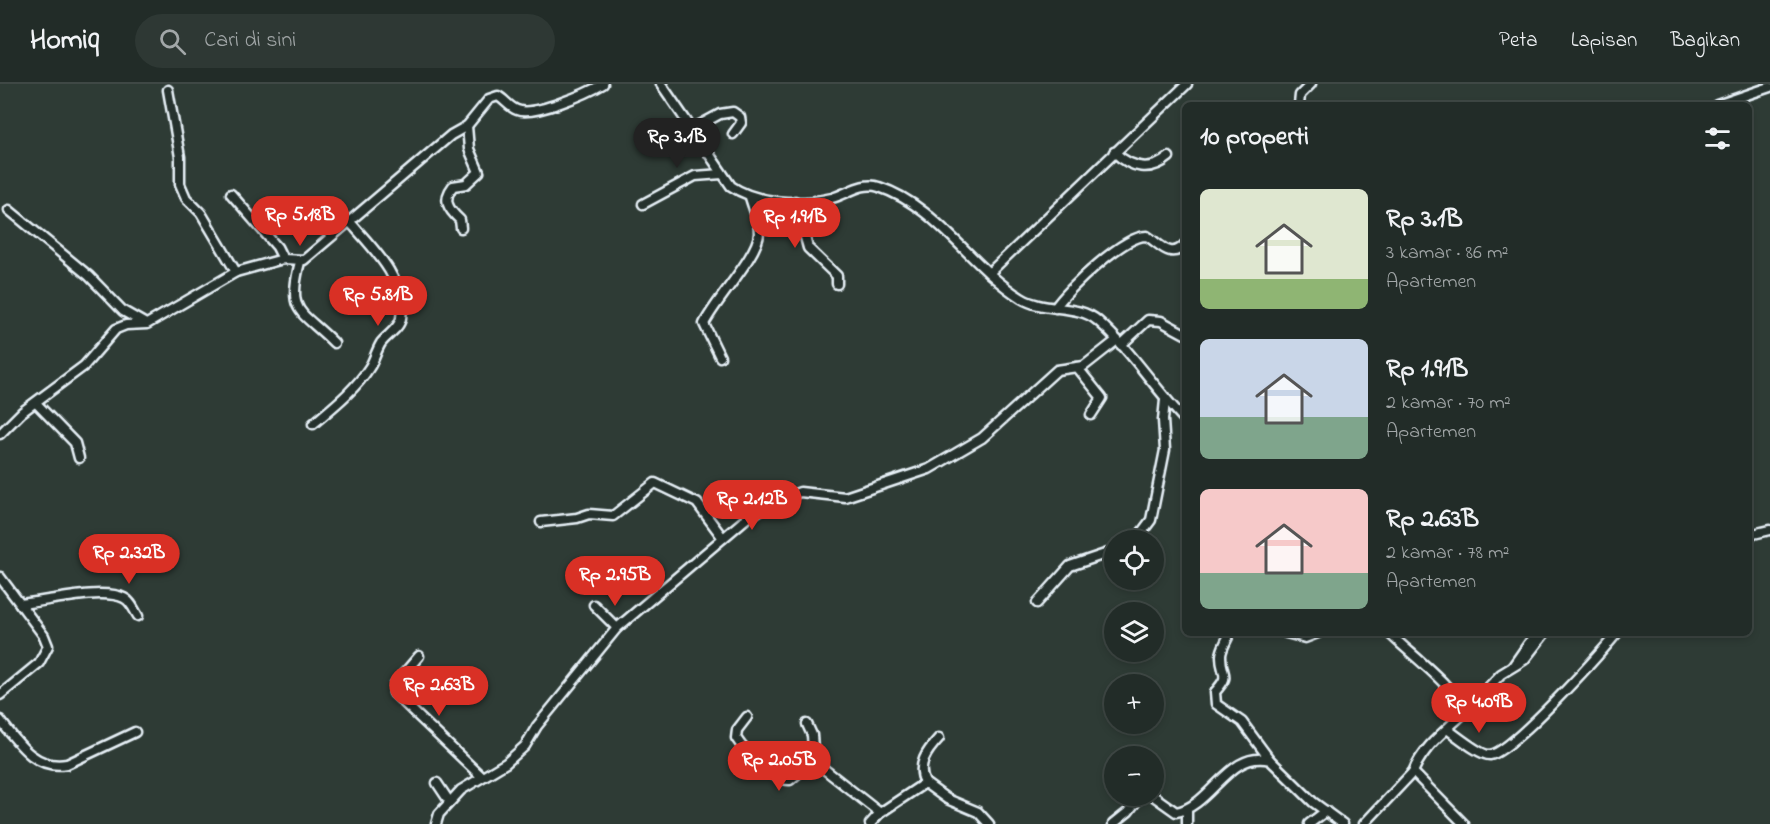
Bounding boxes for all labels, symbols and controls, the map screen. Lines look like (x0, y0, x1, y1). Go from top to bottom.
search box (135, 14, 555, 68)
text: Homiq (30, 21, 99, 62)
icon: search (156, 25, 189, 58)
text: Cari di sini (204, 25, 296, 57)
text: Peta (1499, 26, 1538, 56)
text: Lapisan (1571, 26, 1637, 56)
text: Bagikan (1670, 26, 1740, 56)
pin: Rp 3.1B (622, 118, 732, 169)
text: 10 properti (1200, 119, 1309, 157)
icon: filters (1701, 122, 1734, 155)
text: Rp 3.1B (647, 123, 707, 152)
pin: Rp 5.18B (238, 196, 362, 247)
pin: Rp 1.91B (733, 198, 857, 249)
text: Rp 5.18B (265, 201, 335, 230)
text: Rp 3.1B (1386, 201, 1463, 239)
text: Rp 1.91B (763, 203, 827, 232)
icon: home (1248, 213, 1320, 285)
text: 3 kamar · 86 m² (1386, 239, 1508, 268)
text: Apartemen (1386, 268, 1476, 297)
pin: Rp 5.81B (316, 276, 440, 327)
text: Rp 5.81B (343, 281, 413, 310)
text: Rp 1.91B (1386, 351, 1468, 389)
icon: home (1248, 363, 1320, 435)
text: 2 kamar · 70 m² (1386, 389, 1511, 418)
text: Apartemen (1386, 418, 1476, 447)
pin: Rp 2.12B (690, 480, 814, 531)
text: Rp 2.12B (717, 485, 787, 514)
text: Rp 2.63B (1386, 501, 1479, 539)
icon: home (1248, 513, 1320, 585)
map controls (1104, 530, 1164, 806)
button: locate (1104, 530, 1164, 590)
pin: Rp 2.32B (67, 534, 191, 585)
text: Rp 2.32B (93, 539, 165, 568)
text: 2 kamar · 78 m² (1386, 539, 1509, 568)
pin: Rp 2.95B (553, 556, 677, 607)
text: Rp 2.95B (579, 561, 651, 590)
text: Apartemen (1386, 568, 1476, 597)
button: layers (1104, 602, 1164, 662)
pin: Rp 2.63B (377, 666, 501, 717)
text: Rp 2.63B (403, 671, 475, 700)
button: + (1104, 674, 1164, 734)
pin: Rp 4.09B (1417, 683, 1541, 734)
text: Rp 4.09B (1445, 688, 1513, 717)
pin: Rp 2.05B (717, 741, 841, 792)
text: Rp 2.05B (742, 746, 816, 775)
button: − (1104, 746, 1164, 806)

